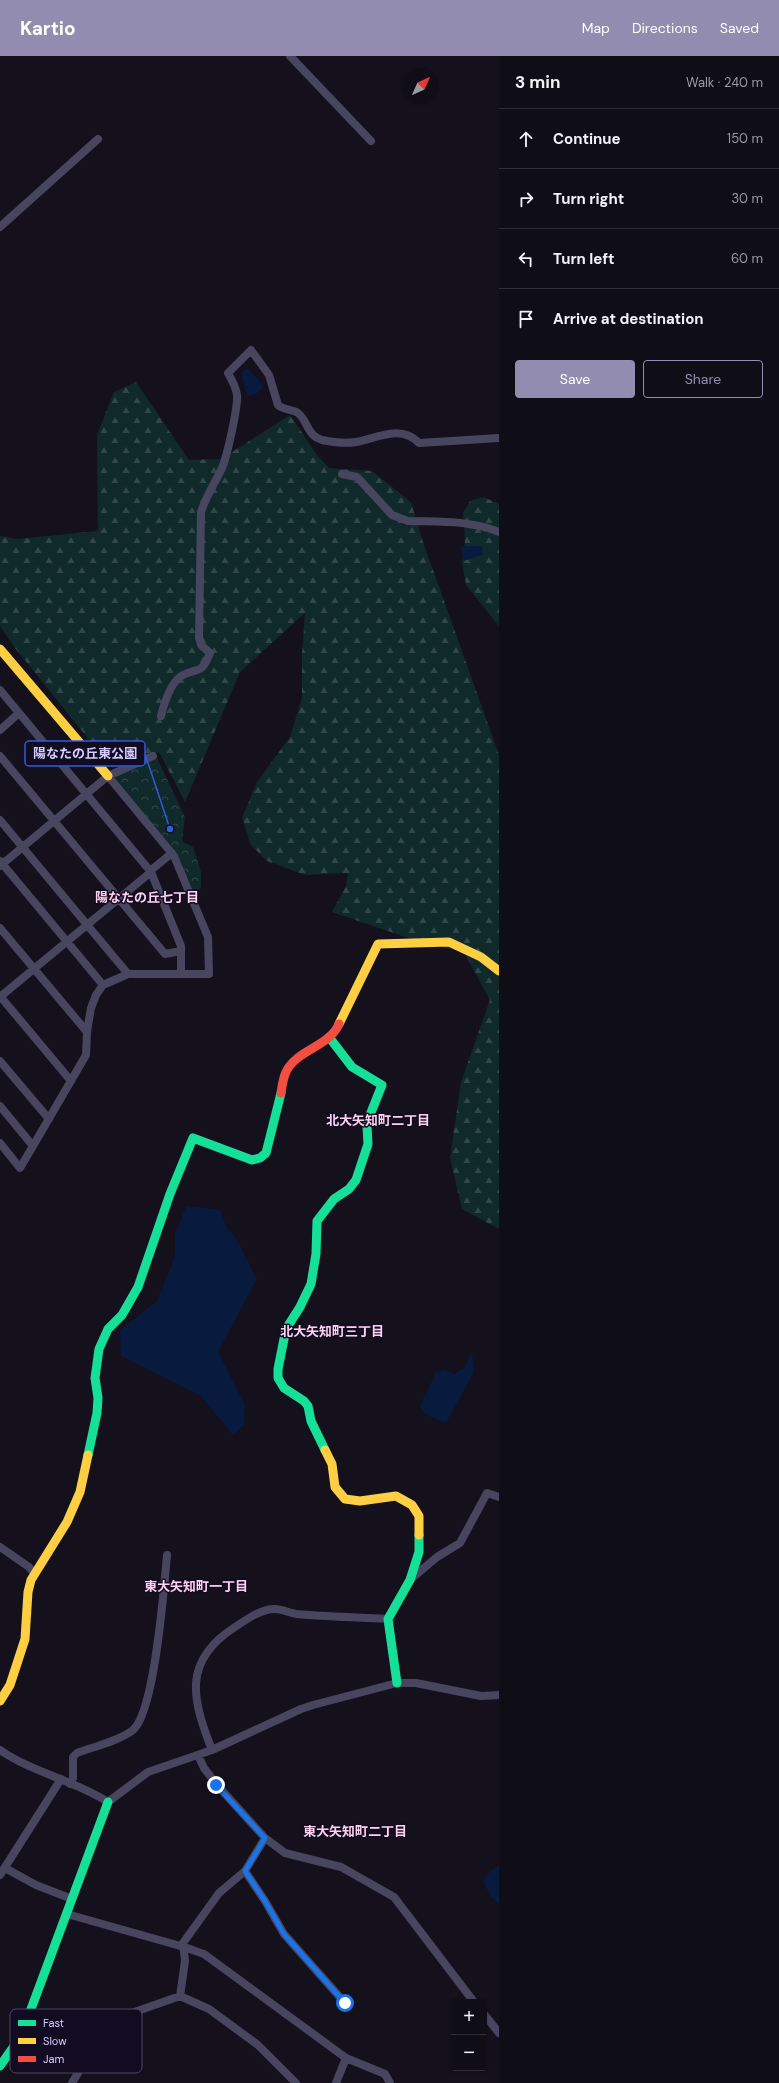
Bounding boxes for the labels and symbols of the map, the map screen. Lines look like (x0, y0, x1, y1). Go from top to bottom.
north arrow (403, 68, 439, 104)
callout: 陽なたの丘東公園 (25, 741, 145, 766)
text: 陽なたの丘東公園 (33, 745, 137, 762)
district label: 陽なたの丘七丁目 (95, 889, 199, 906)
district label: 北大矢知町二丁目 (326, 1112, 430, 1129)
district label: 北大矢知町三丁目 (280, 1323, 384, 1340)
district label: 東大矢知町一丁目 (144, 1578, 248, 1595)
route end (207, 1776, 225, 1794)
district label: 東大矢知町二丁目 (303, 1823, 407, 1840)
route start (336, 1994, 354, 2012)
legend (10, 2009, 142, 2073)
text: Fast (43, 2016, 64, 2030)
text: Slow (43, 2034, 67, 2048)
text: Jam (43, 2052, 64, 2066)

